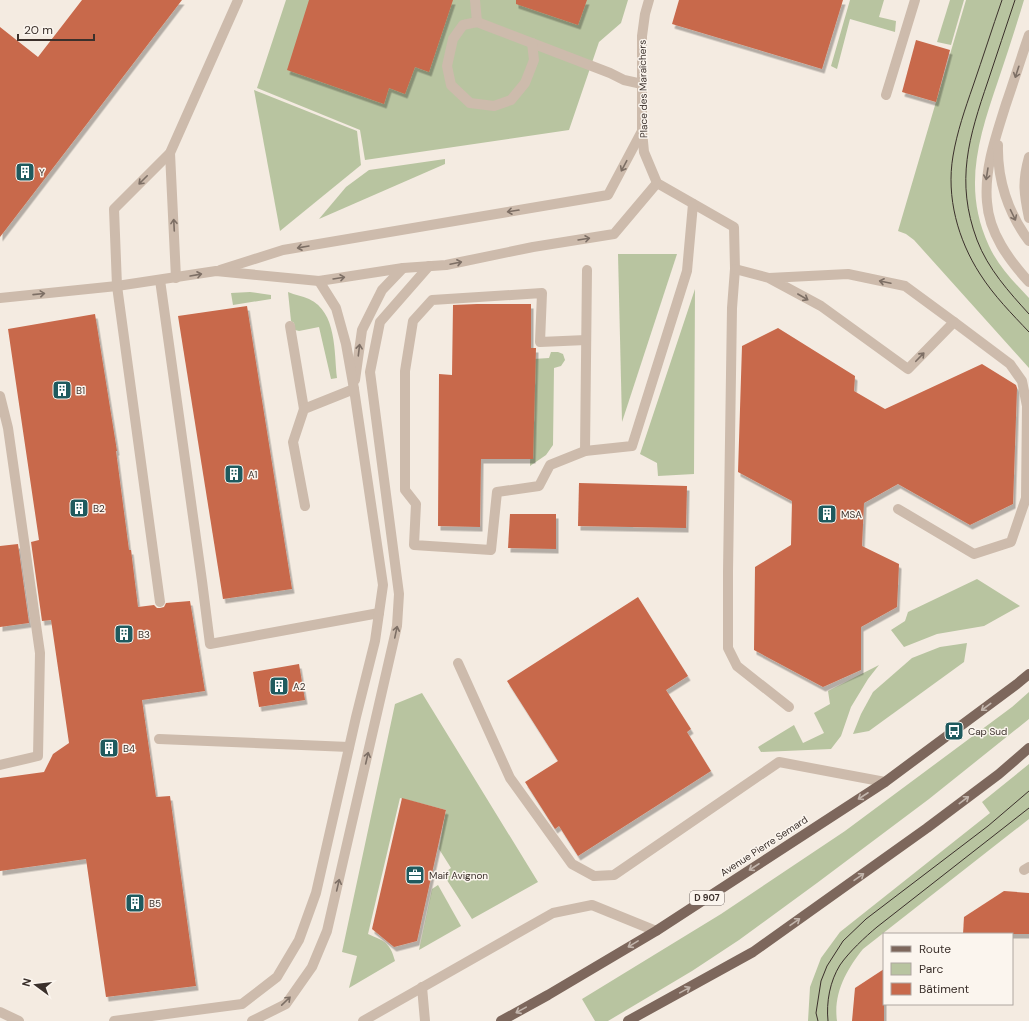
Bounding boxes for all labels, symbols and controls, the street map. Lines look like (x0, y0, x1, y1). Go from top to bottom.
scale bar (18, 16, 94, 42)
text: 20 m (24, 22, 53, 38)
street label: Place des Maraîchers (636, 40, 650, 138)
one-way arrow (1013, 65, 1020, 78)
one-way arrow (620, 159, 627, 171)
building icon: Y (14, 161, 36, 183)
place label: Y (39, 166, 45, 179)
one-way arrow (983, 168, 991, 181)
one-way arrow (138, 175, 147, 185)
one-way arrow (507, 207, 520, 215)
one-way arrow (1010, 209, 1017, 221)
one-way arrow (170, 219, 177, 232)
one-way arrow (577, 235, 590, 243)
one-way arrow (297, 243, 310, 251)
one-way arrow (449, 259, 462, 267)
one-way arrow (189, 270, 202, 278)
one-way arrow (332, 274, 345, 282)
one-way arrow (879, 278, 892, 286)
one-way arrow (32, 290, 45, 298)
one-way arrow (797, 293, 809, 301)
one-way arrow (355, 344, 363, 357)
one-way arrow (915, 352, 925, 362)
building icon: B1 (51, 379, 73, 401)
place label: B1 (76, 384, 85, 397)
building icon: A1 (223, 463, 245, 485)
place label: A1 (248, 468, 257, 481)
building icon: B2 (68, 497, 90, 519)
place label: B2 (93, 502, 105, 515)
building icon: MSA (816, 503, 838, 525)
place label: MSA (841, 508, 862, 521)
building icon: B3 (113, 623, 135, 645)
one-way arrow (393, 625, 401, 638)
place label: B3 (138, 628, 150, 641)
building icon: A2 (268, 675, 290, 697)
place label: A2 (293, 680, 306, 693)
one-way arrow (981, 703, 992, 711)
bus stop icon: Cap Sud (943, 720, 965, 742)
place label: Cap Sud (968, 725, 1007, 738)
building icon: B4 (98, 737, 120, 759)
place label: B4 (123, 742, 135, 755)
one-way arrow (363, 752, 371, 765)
one-way arrow (858, 792, 869, 800)
one-way arrow (958, 796, 969, 804)
street label: Avenue Pierre Semard (718, 813, 810, 879)
one-way arrow (749, 863, 760, 871)
office icon: Maif Avignon (404, 864, 426, 886)
place label: Maif Avignon (429, 869, 488, 882)
one-way arrow (854, 873, 865, 881)
one-way arrow (335, 879, 342, 892)
road number: D 907 (690, 891, 724, 905)
building icon: B5 (124, 892, 146, 914)
place label: B5 (149, 897, 161, 910)
one-way arrow (790, 918, 801, 926)
legend (883, 933, 1013, 1005)
one-way arrow (627, 941, 639, 949)
text: Route (919, 941, 951, 957)
text: Parc (919, 961, 943, 977)
north arrow (16, 965, 56, 1005)
text: N (19, 977, 34, 988)
text: Bâtiment (919, 981, 970, 997)
one-way arrow (678, 986, 690, 993)
one-way arrow (281, 997, 291, 1006)
one-way arrow (515, 1007, 527, 1014)

